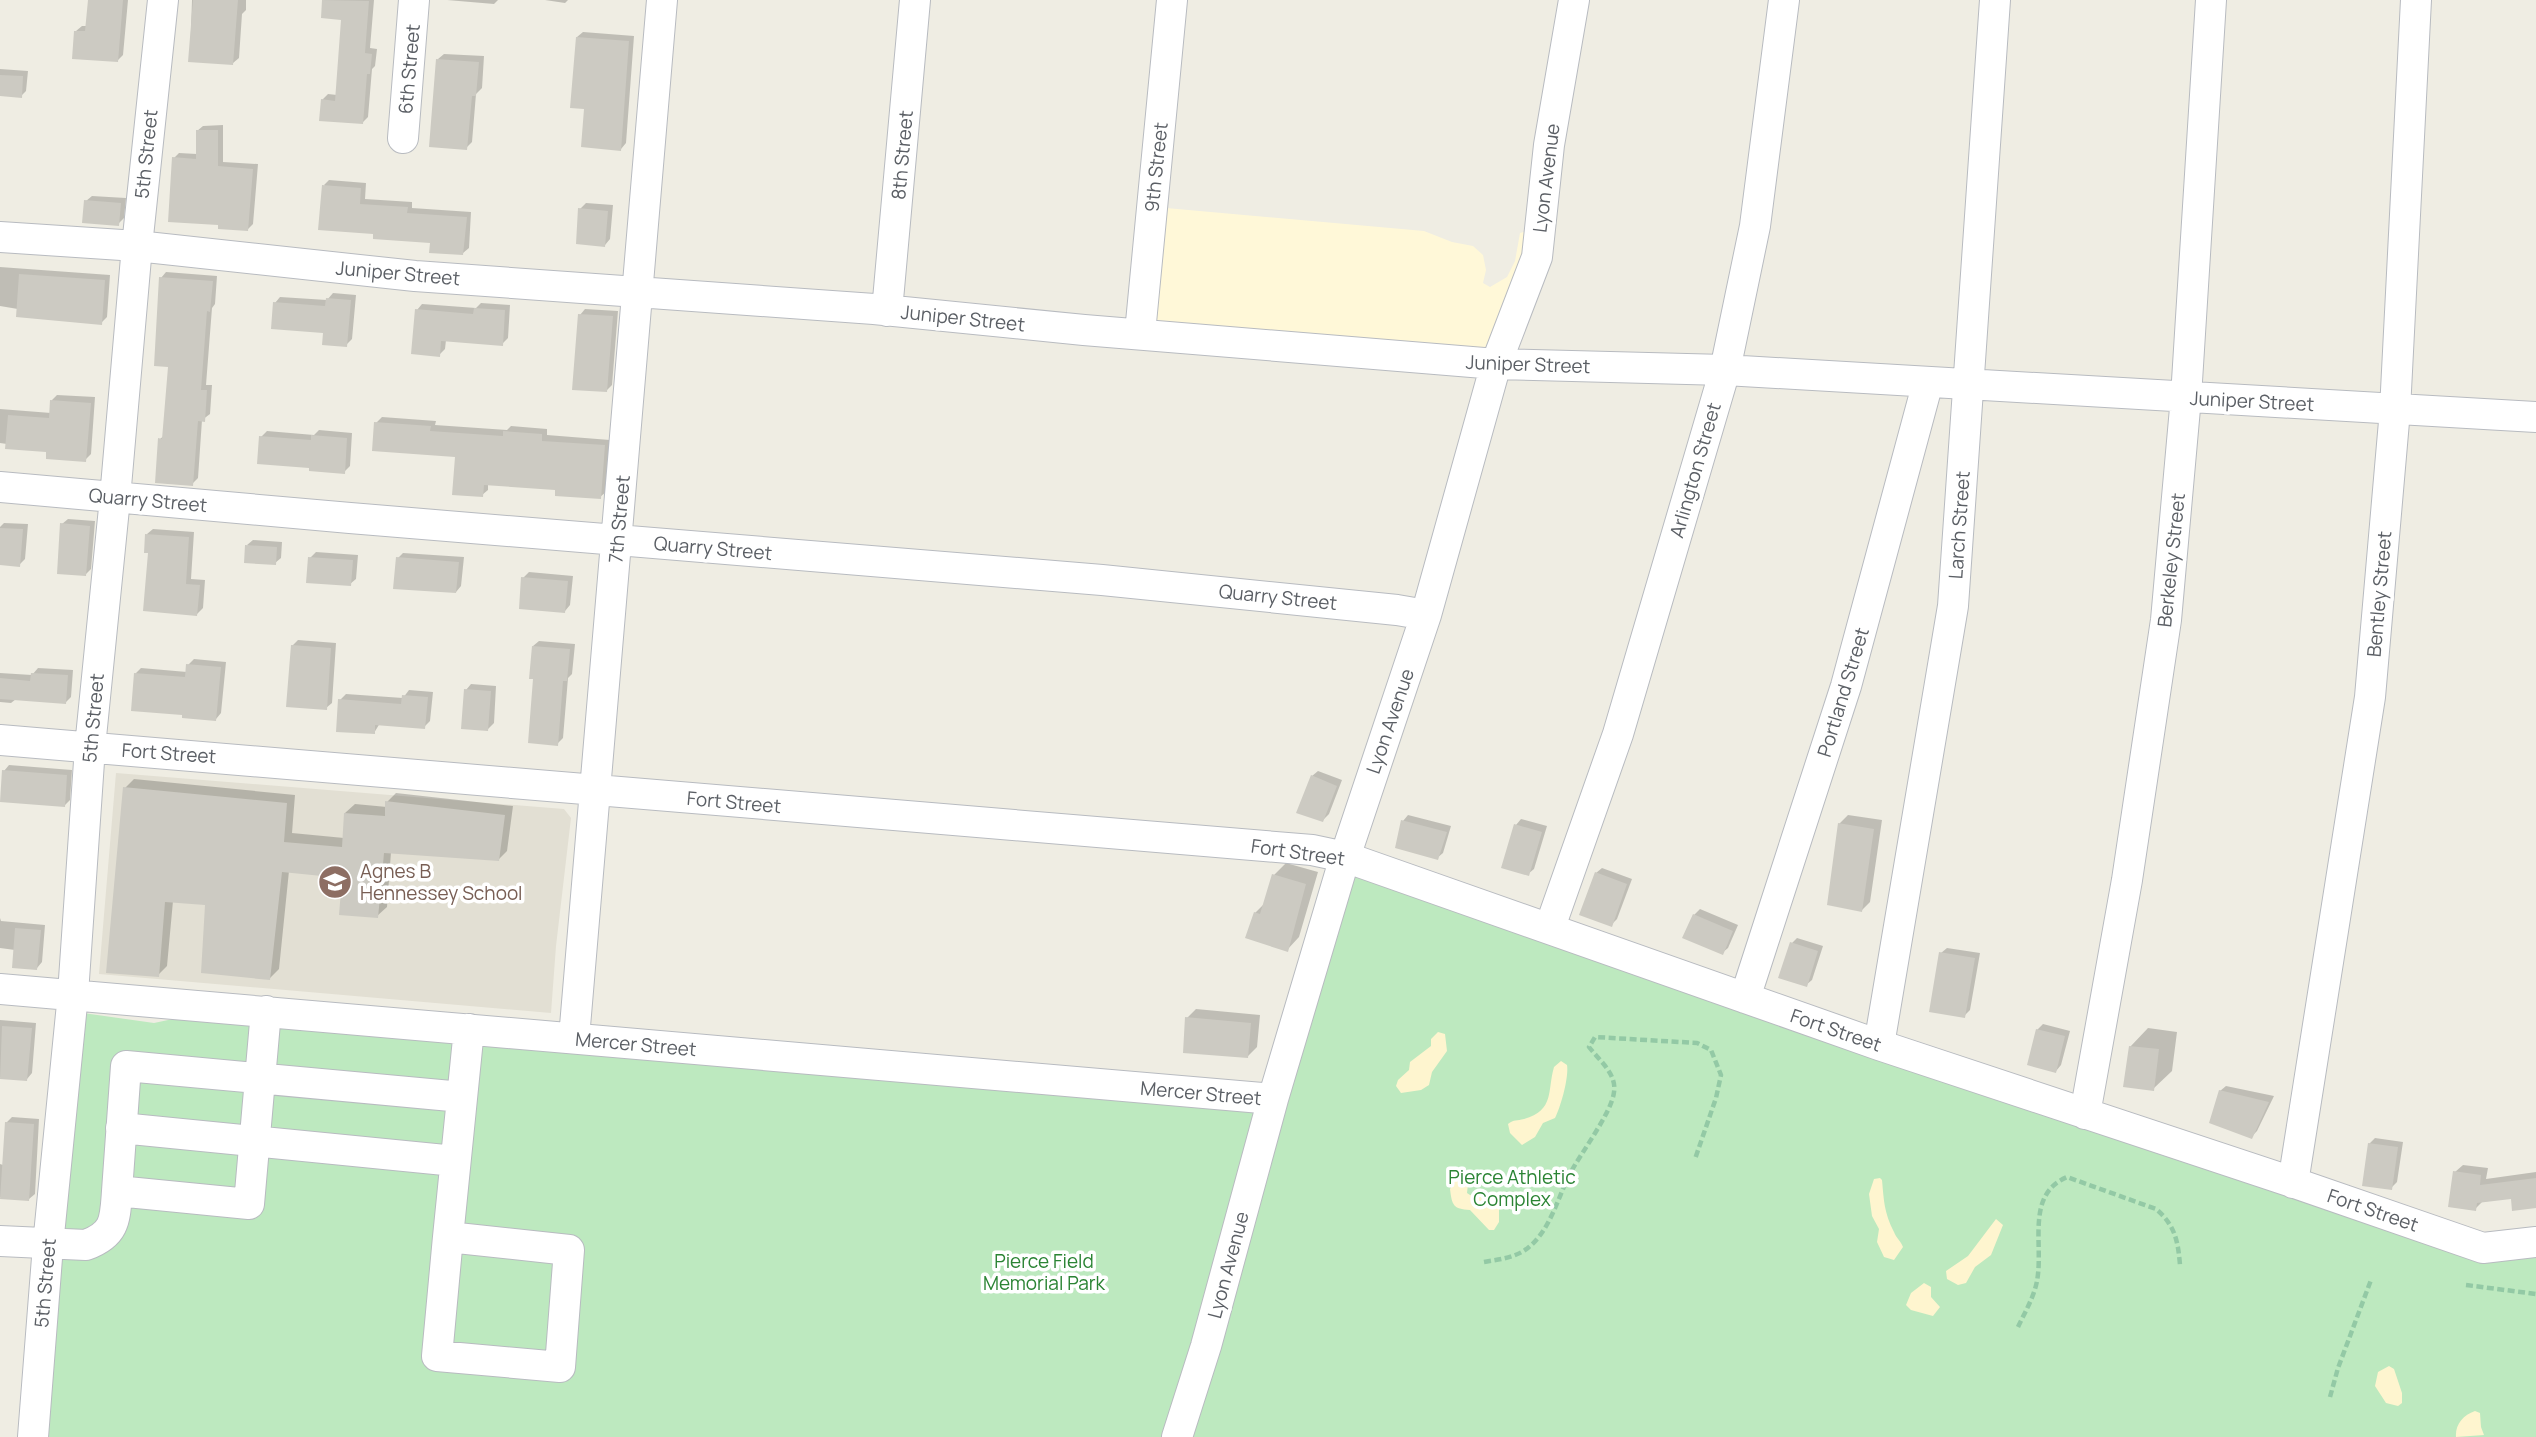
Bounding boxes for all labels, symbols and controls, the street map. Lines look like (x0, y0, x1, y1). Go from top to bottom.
street label: 6th Street (392, 23, 426, 115)
street label: 5th Street (128, 108, 164, 200)
street label: 8th Street (885, 109, 919, 201)
street label: 9th Street (1138, 121, 1174, 213)
street label: Lyon Avenue (1526, 122, 1566, 234)
street label: Juniper Street (335, 255, 461, 291)
street label: Juniper Street (900, 299, 1026, 337)
street label: Juniper Street (1465, 349, 1591, 379)
street label: Juniper Street (2189, 385, 2315, 417)
street label: Arlington Street (1663, 399, 1727, 541)
street label: Larch Street (1942, 470, 1976, 580)
street label: 7th Street (602, 474, 636, 564)
street label: Quarry Street (88, 482, 208, 518)
street label: Berkeley Street (2151, 492, 2191, 628)
street label: Quarry Street (653, 530, 773, 566)
street label: Bentley Street (2361, 530, 2397, 658)
street label: Quarry Street (1218, 578, 1338, 616)
street label: Portland Street (1811, 624, 1875, 760)
street label: Lyon Avenue (1360, 665, 1420, 777)
street label: 5th Street (76, 672, 110, 764)
street label: Fort Street (121, 737, 217, 769)
street label: Fort Street (686, 785, 782, 819)
street label: Fort Street (1249, 833, 1347, 871)
place label: Agnes B Hennessey School (360, 858, 523, 906)
school or university icon: Agnes B Hennessey School (316, 863, 354, 901)
street label: Fort Street (1787, 1002, 1885, 1058)
street label: Mercer Street (574, 1026, 698, 1062)
street label: Mercer Street (1139, 1075, 1263, 1111)
park label: Pierce Athletic Complex (1448, 1164, 1576, 1212)
street label: Fort Street (2324, 1182, 2422, 1238)
street label: Lyon Avenue (1201, 1209, 1255, 1321)
street label: 5th Street (28, 1237, 62, 1329)
park label: Pierce Field Memorial Park (983, 1248, 1106, 1296)

